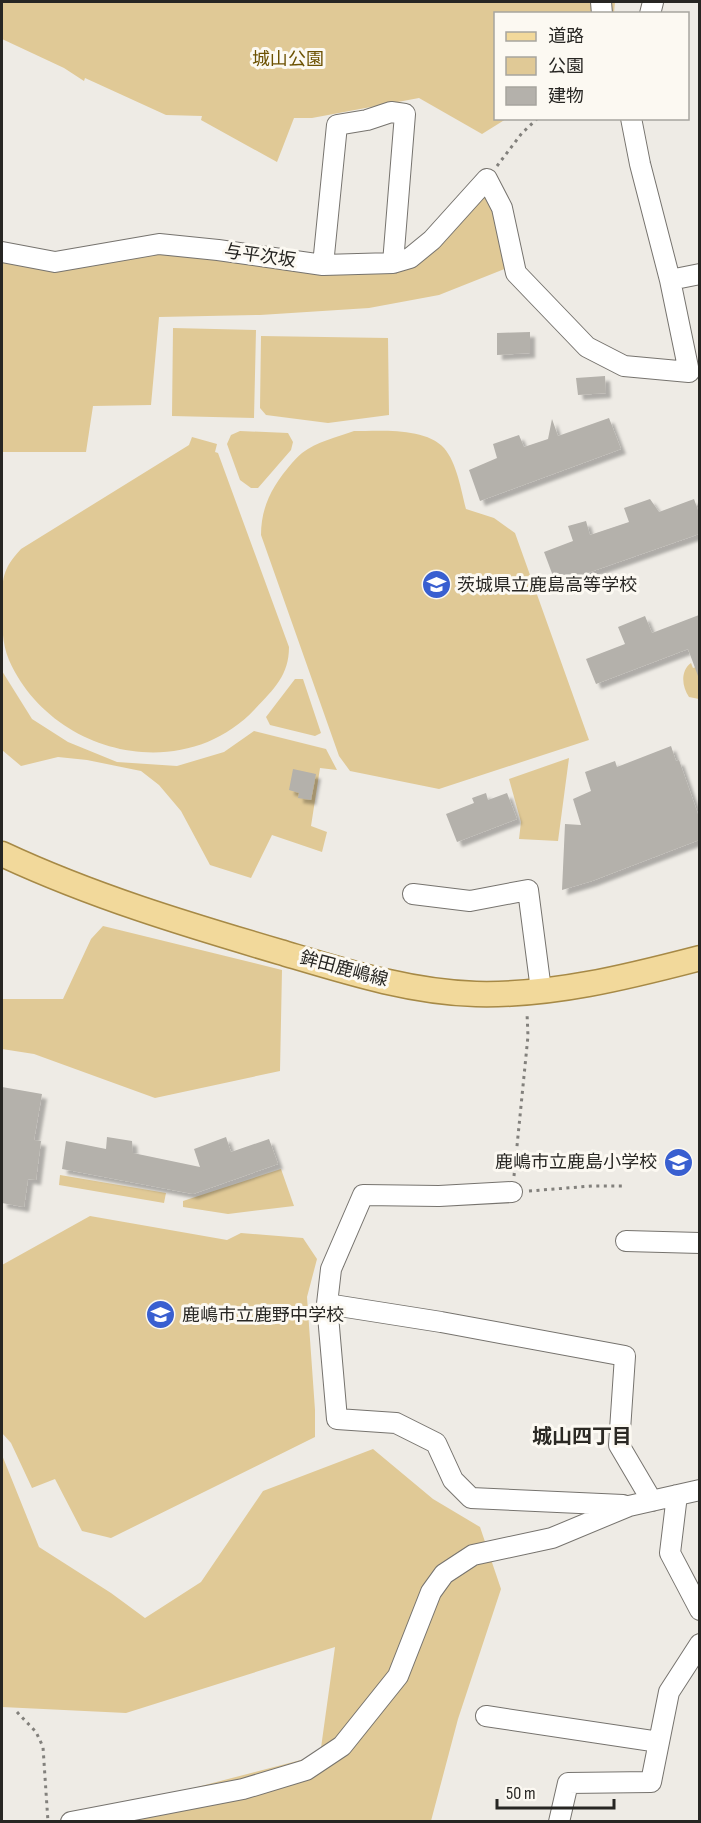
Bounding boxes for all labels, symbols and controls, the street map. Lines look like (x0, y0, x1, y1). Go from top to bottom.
legend (494, 12, 689, 120)
text: 道路 (548, 26, 584, 47)
park label: 城山公園 (252, 49, 324, 70)
text: 公園 (548, 56, 584, 77)
text: 建物 (548, 86, 584, 107)
street label: 与平次坂 (223, 241, 297, 271)
school or university icon: 茨城県立鹿島高等学校 (420, 569, 452, 601)
place label: 茨城県立鹿島高等学校 (457, 575, 637, 596)
street label: 鉾田鹿嶋線 (298, 947, 390, 991)
school or university icon: 鹿嶋市立鹿島小学校 (662, 1146, 694, 1178)
place label: 鹿嶋市立鹿島小学校 (495, 1152, 657, 1173)
school or university icon: 鹿嶋市立鹿野中学校 (145, 1299, 177, 1331)
place label: 鹿嶋市立鹿野中学校 (182, 1305, 344, 1326)
district label: 城山四丁目 (532, 1425, 632, 1449)
scale bar (497, 1772, 614, 1810)
text: 50 m (506, 1783, 536, 1804)

